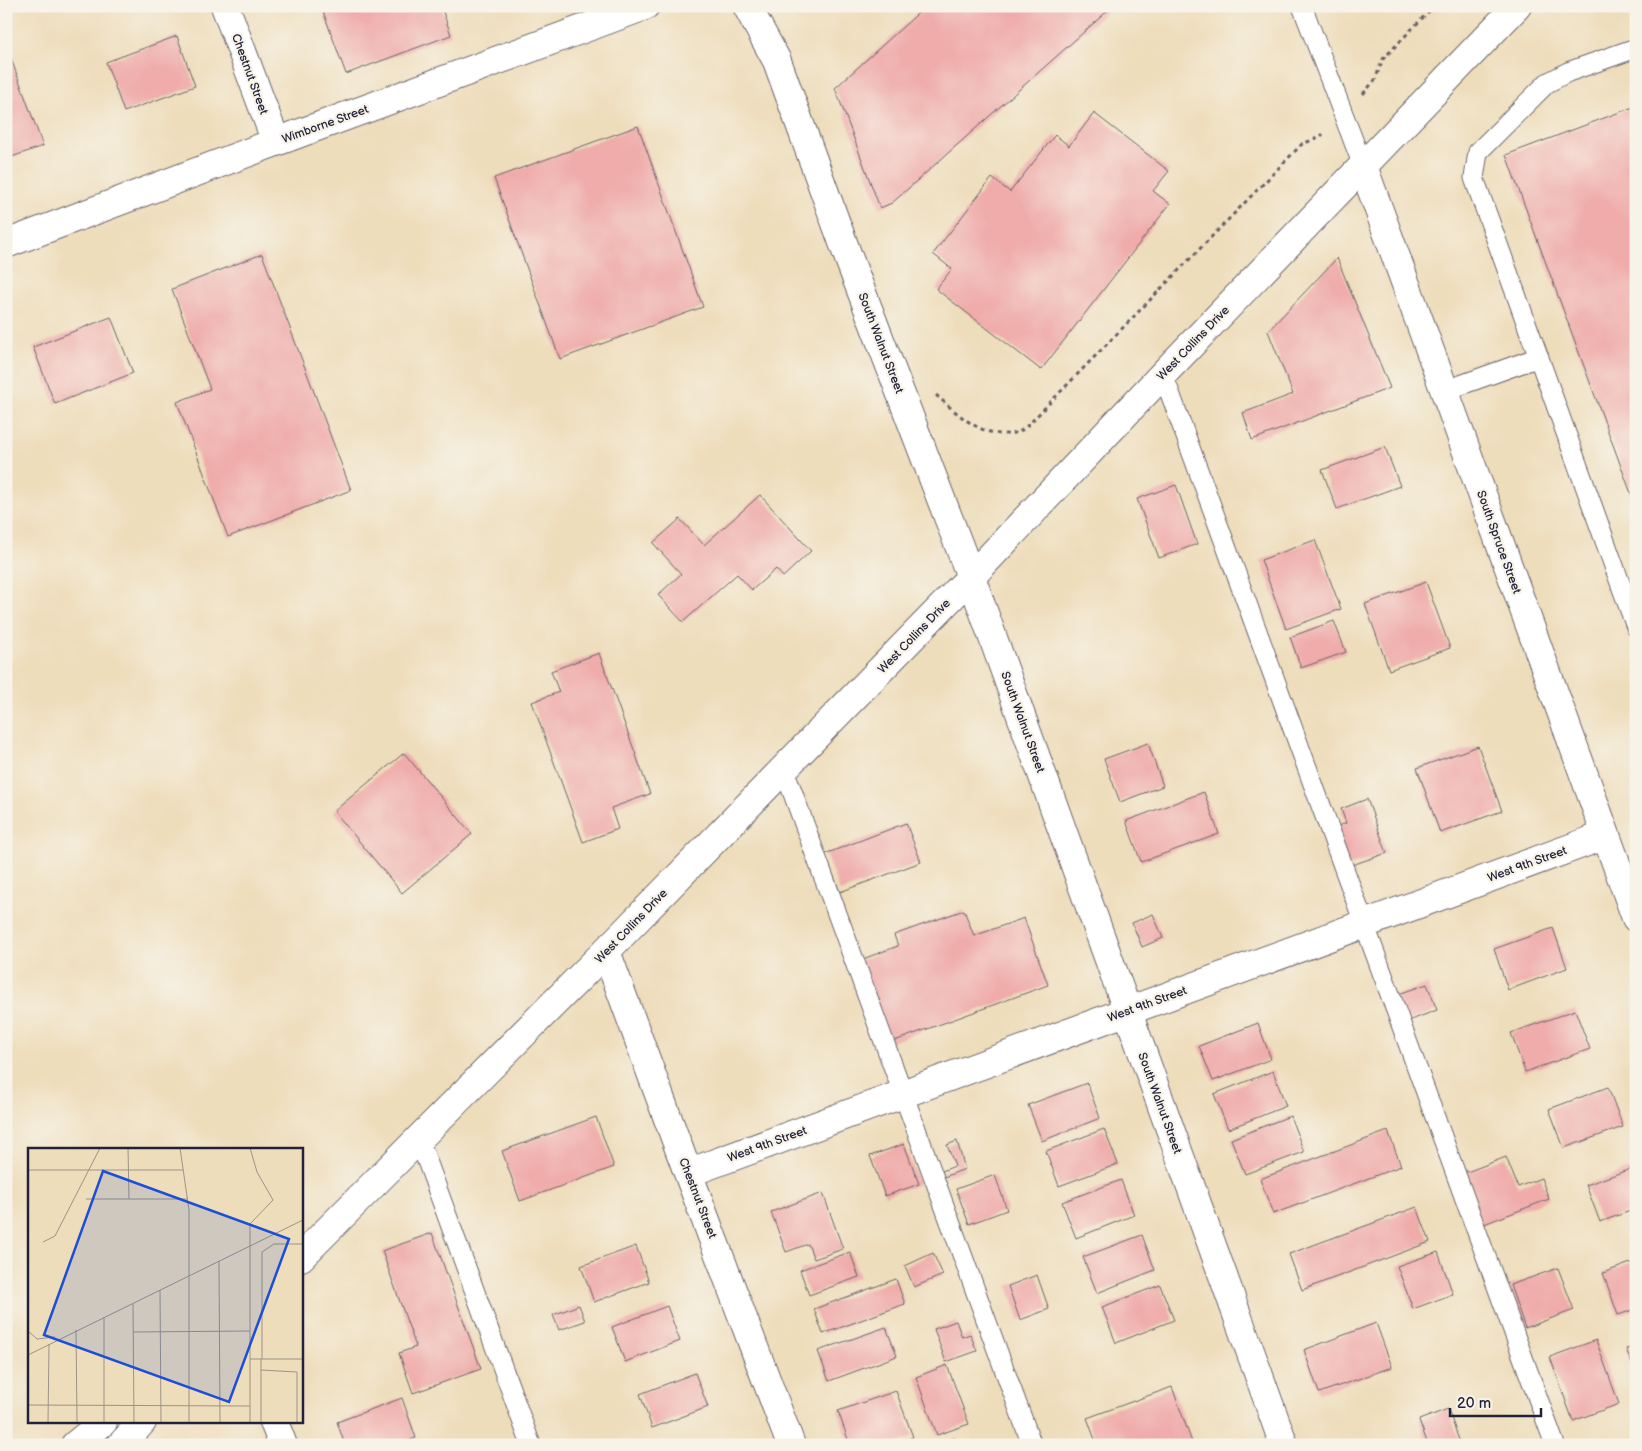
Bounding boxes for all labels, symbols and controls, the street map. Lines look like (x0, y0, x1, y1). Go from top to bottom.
street label: Chestnut Street (228, 32, 271, 117)
street label: Wimborne Street (280, 102, 371, 147)
street label: South Walnut Street (854, 291, 907, 396)
street label: West Collins Drive (1154, 303, 1233, 384)
street label: South Spruce Street (1473, 489, 1524, 596)
street label: West Collins Drive (875, 596, 954, 677)
street label: South Walnut Street (997, 670, 1048, 775)
street label: West 9th Street (1485, 843, 1569, 886)
street label: West Collins Drive (592, 886, 671, 967)
street label: West 9th Street (1105, 983, 1189, 1026)
street label: South Walnut Street (1134, 1051, 1185, 1156)
street label: West 9th Street (725, 1123, 809, 1166)
inset map (28, 1148, 302, 1424)
street label: Chestnut Street (675, 1156, 720, 1241)
scale bar (1450, 1386, 1541, 1418)
text: 20 m (1457, 1394, 1491, 1413)

